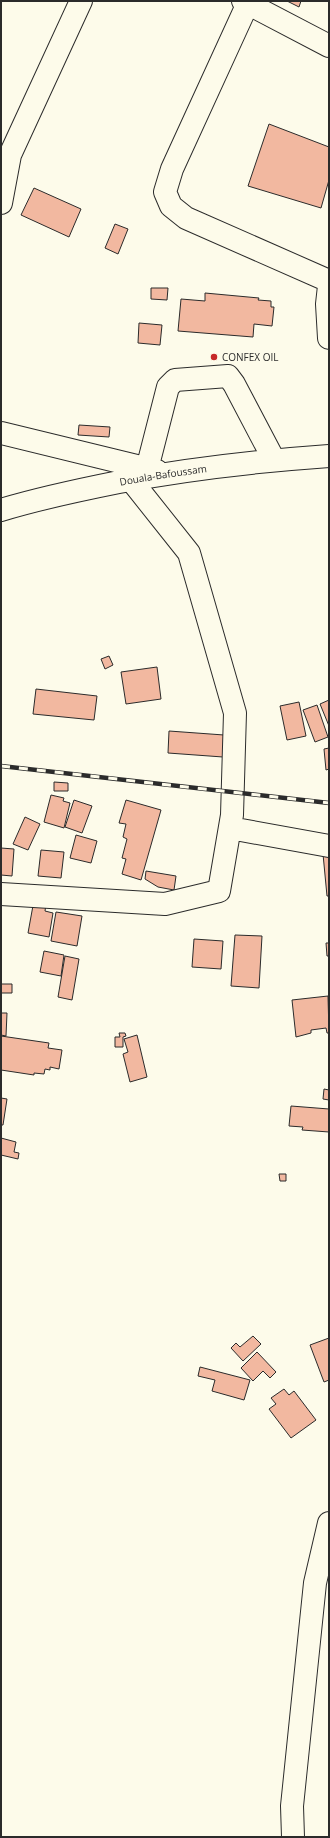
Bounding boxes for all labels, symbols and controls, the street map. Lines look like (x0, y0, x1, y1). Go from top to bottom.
place label: CONFEX OIL (222, 350, 279, 364)
marker: CONFEX OIL (209, 352, 219, 362)
street label: Douala-Bafoussam (118, 461, 208, 489)

